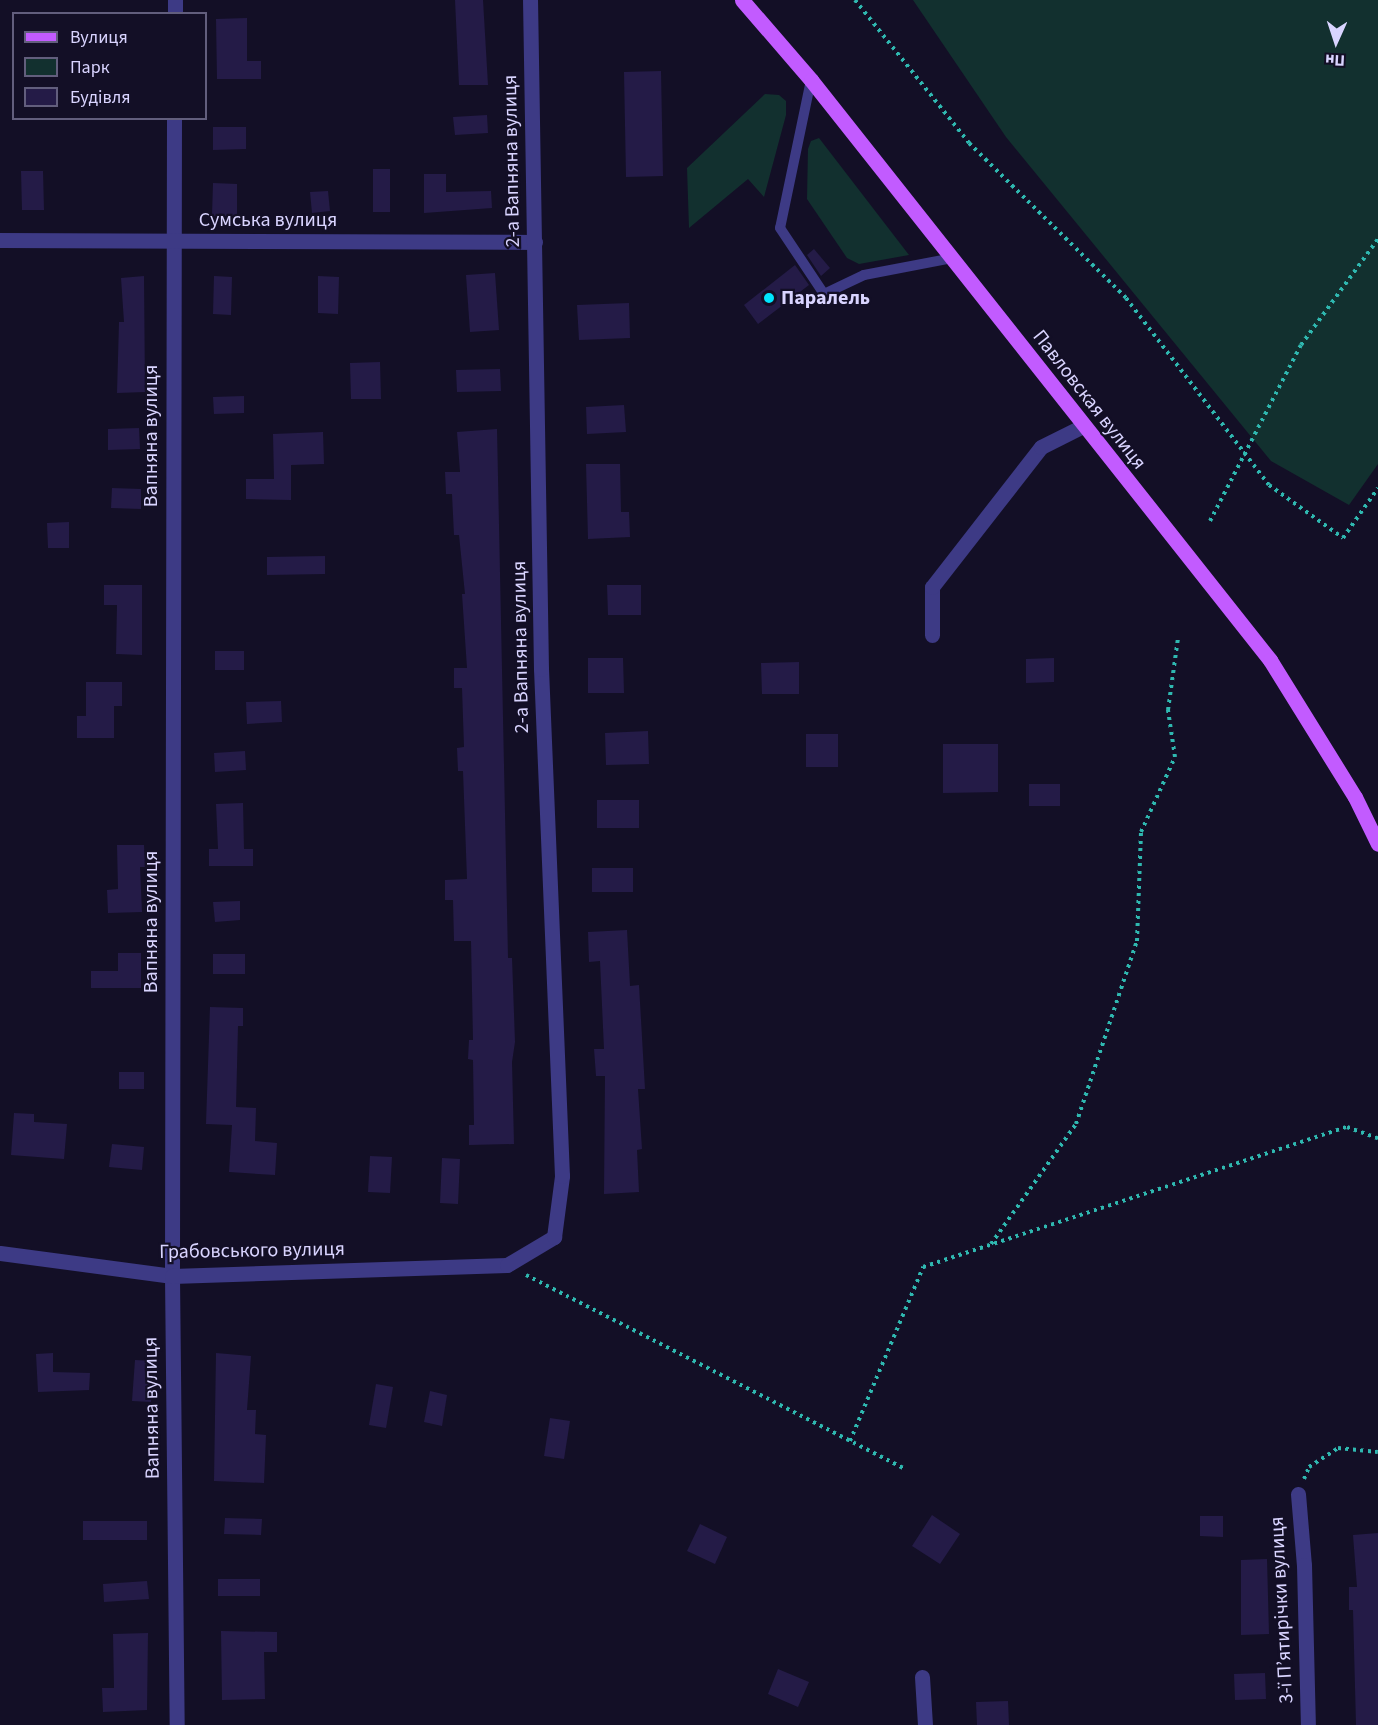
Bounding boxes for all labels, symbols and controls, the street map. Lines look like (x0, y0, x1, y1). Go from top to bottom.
legend (12, 12, 207, 120)
north arrow (1306, 12, 1366, 72)
text: Вулиця (70, 25, 128, 50)
text: Пн (1325, 48, 1346, 71)
text: Парк (70, 55, 110, 80)
street label: 2-а Вапняна вулиця (498, 74, 526, 248)
text: Будівля (70, 85, 130, 110)
street label: Сумська вулиця (199, 208, 337, 232)
place label: Паралель (781, 286, 870, 310)
marker: Паралель (762, 291, 776, 305)
street label: Павловская вулиця (1027, 325, 1151, 475)
street label: Вапняна вулиця (139, 365, 163, 507)
street label: 2-а Вапняна вулиця (507, 560, 535, 734)
street label: Вапняна вулиця (139, 851, 163, 993)
street label: Грабовського вулиця (159, 1237, 345, 1265)
street label: Вапняна вулиця (139, 1337, 165, 1479)
street label: 3-ї П’ятирічки вулиця (1265, 1516, 1299, 1704)

